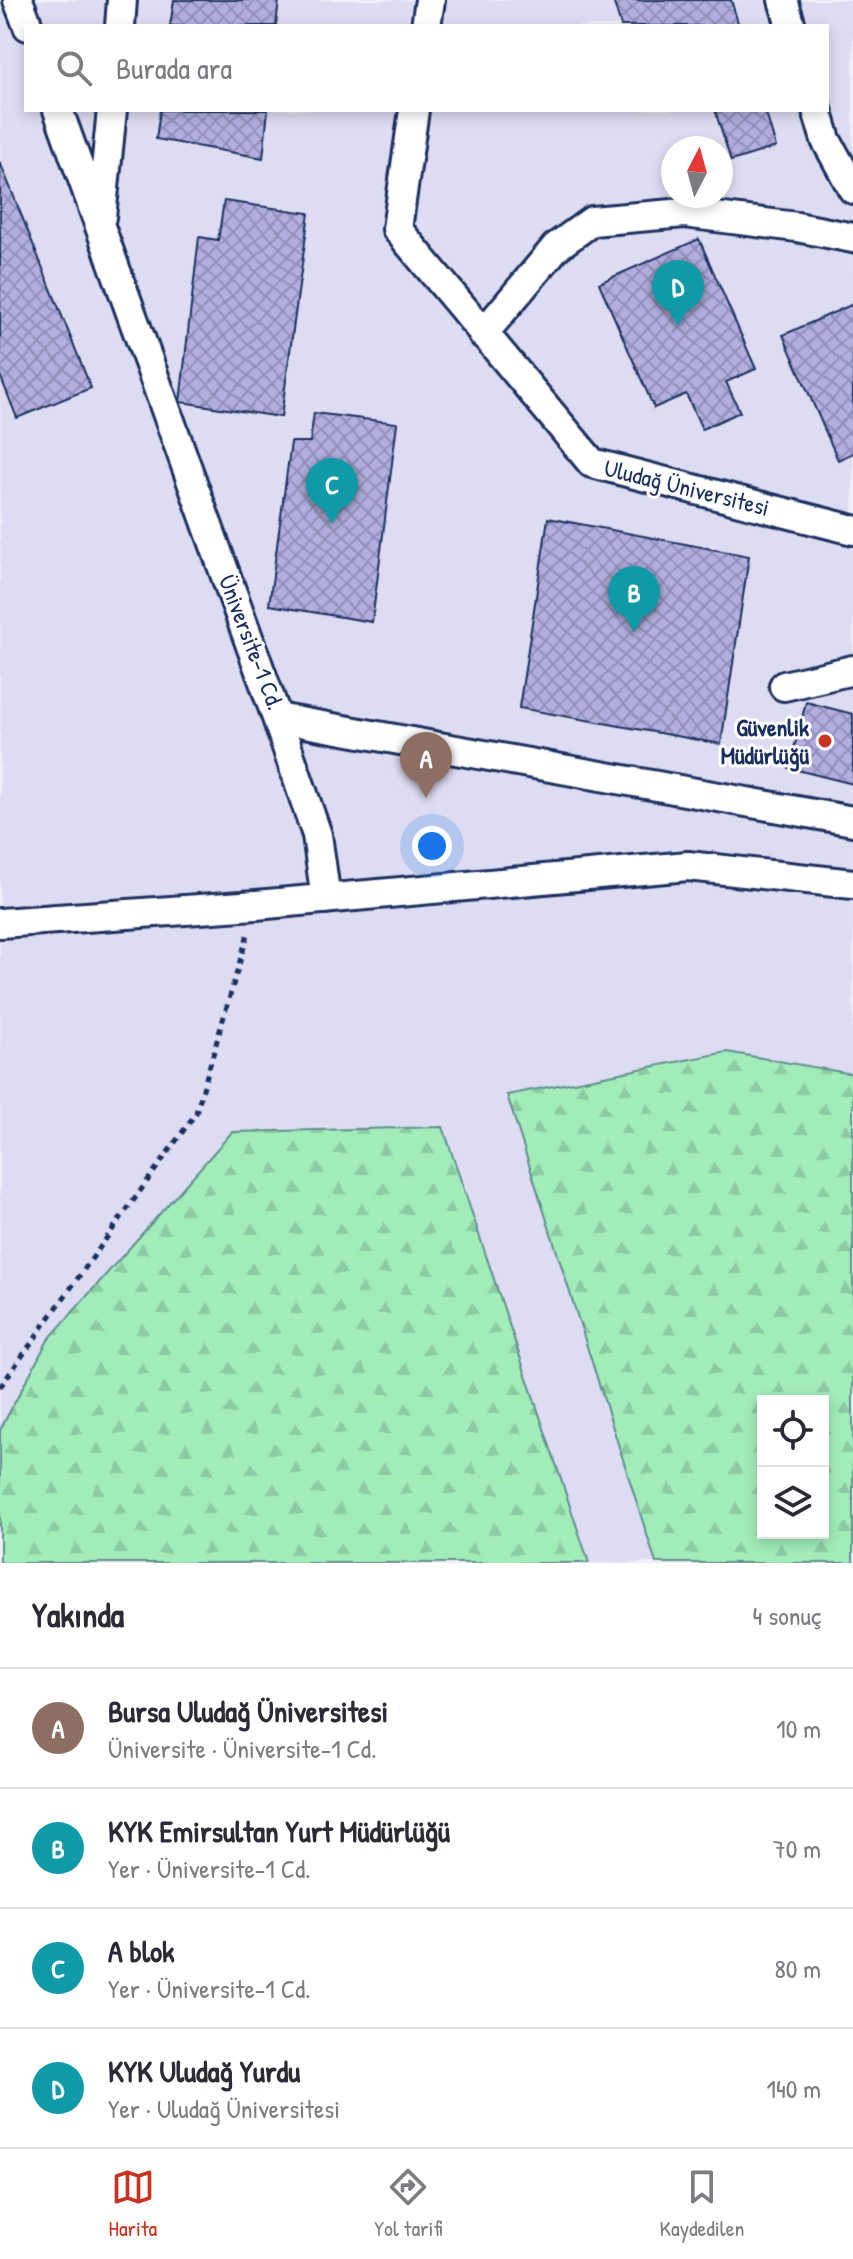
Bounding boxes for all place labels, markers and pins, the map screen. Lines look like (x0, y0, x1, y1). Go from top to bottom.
pin: D (652, 260, 704, 326)
pin: C (306, 458, 358, 524)
pin: B (608, 566, 660, 632)
place label: Güvenlik Müdürlüğü (721, 711, 809, 772)
pin: A (400, 732, 452, 798)
marker: Güvenlik Müdürlüğü (816, 732, 834, 750)

